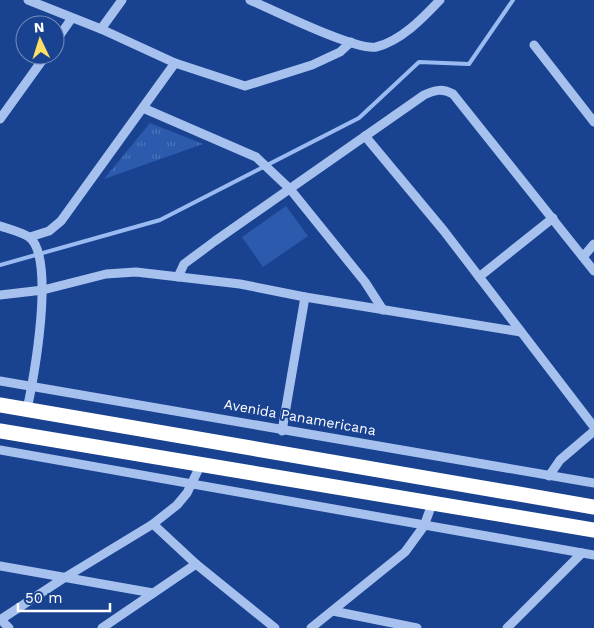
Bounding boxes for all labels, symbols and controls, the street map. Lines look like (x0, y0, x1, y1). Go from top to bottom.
north arrow (15, 15, 65, 65)
text: N (33, 19, 45, 35)
street label: Avenida Panamericana (223, 396, 377, 438)
scale bar (18, 580, 110, 612)
text: 50 m (25, 589, 62, 607)

